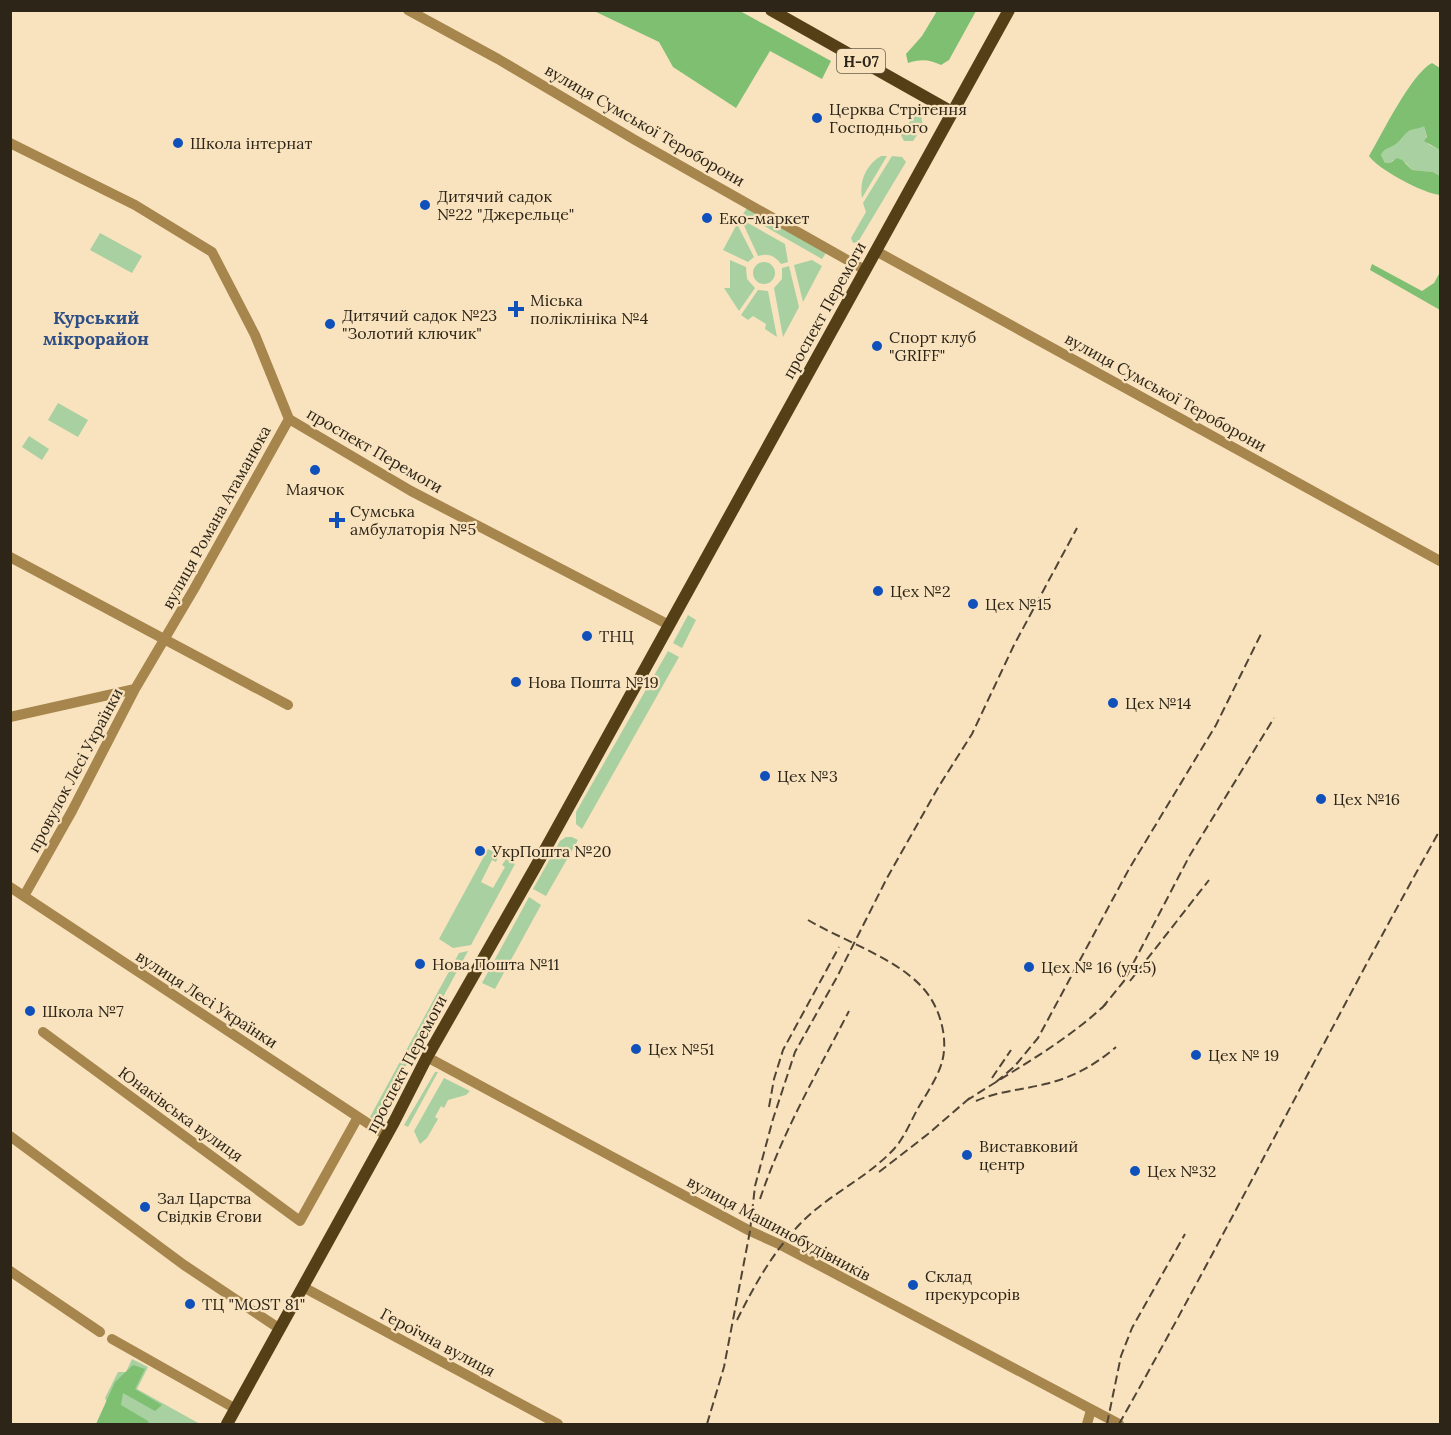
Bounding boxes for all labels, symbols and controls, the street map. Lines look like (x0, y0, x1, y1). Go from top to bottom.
road number: Н-07 (837, 49, 885, 73)
street label: вулиця Сумської Тероборони (541, 59, 749, 191)
place label: Церква Стрітення Господнього (829, 99, 967, 137)
marker: Церква Стрітення Господнього (810, 111, 824, 125)
place label: Школа інтернат (190, 133, 313, 153)
marker: Школа інтернат (171, 136, 185, 150)
place label: Дитячий садок №22 "Джерельце" (437, 186, 574, 224)
marker: Дитячий садок №22 "Джерельце" (418, 198, 432, 212)
place label: Еко-маркет (719, 208, 809, 228)
marker: Еко-маркет (700, 211, 714, 225)
street label: проспект Перемоги (778, 238, 870, 382)
place label: Міська поліклініка №4 (530, 290, 649, 328)
marker: Міська поліклініка №4 (507, 300, 525, 318)
place label: Дитячий садок №23 "Золотий ключик" (342, 305, 497, 343)
district label: Курський мікрорайон (43, 306, 149, 350)
marker: Дитячий садок №23 "Золотий ключик" (323, 317, 337, 331)
place label: Спорт клуб "GRIFF" (889, 327, 976, 365)
street label: вулиця Сумської Тероборони (1062, 328, 1270, 456)
marker: Спорт клуб "GRIFF" (870, 339, 884, 353)
street label: проспект Перемоги (304, 403, 446, 497)
street label: вулиця Романа Атаманюка (157, 422, 275, 612)
marker: Маячок (308, 463, 322, 477)
place label: Маячок (286, 479, 345, 499)
place label: Сумська амбулаторія №5 (350, 501, 476, 539)
marker: Сумська амбулаторія №5 (328, 511, 346, 529)
place label: Цех №2 (890, 581, 950, 601)
marker: Цех №2 (871, 584, 885, 598)
place label: Цех №15 (985, 594, 1051, 614)
marker: Цех №15 (966, 597, 980, 611)
place label: ТНЦ (599, 626, 634, 646)
marker: ТНЦ (580, 629, 594, 643)
place label: Нова Пошта №19 (528, 672, 659, 692)
marker: Нова Пошта №19 (509, 675, 523, 689)
street label: провулок Лесі Українки (23, 684, 127, 856)
place label: Цех №14 (1125, 693, 1192, 713)
marker: Цех №14 (1106, 696, 1120, 710)
place label: Цех №3 (777, 766, 838, 786)
marker: Цех №3 (758, 769, 772, 783)
place label: Цех №16 (1333, 789, 1400, 809)
marker: Цех №16 (1314, 792, 1328, 806)
place label: УкрПошта №20 (491, 841, 611, 861)
marker: УкрПошта №20 (473, 844, 487, 858)
street label: вулиця Лесі Українки (132, 946, 282, 1052)
place label: Нова Пошта №11 (432, 954, 559, 974)
marker: Нова Пошта №11 (413, 957, 427, 971)
place label: Цех № 16 (уч.5) (1041, 957, 1156, 978)
marker: Цех № 16 (уч.5) (1022, 960, 1036, 974)
street label: проспект Перемоги (361, 992, 451, 1136)
place label: Школа №7 (42, 1001, 124, 1021)
marker: Школа №7 (23, 1004, 37, 1018)
place label: Цех №51 (648, 1039, 715, 1059)
marker: Цех №51 (629, 1042, 643, 1056)
place label: Цех № 19 (1208, 1045, 1279, 1065)
marker: Цех № 19 (1189, 1048, 1203, 1062)
street label: Юнаківська вулиця (115, 1062, 247, 1166)
place label: Виставковий центр (979, 1136, 1078, 1174)
marker: Виставковий центр (960, 1148, 974, 1162)
place label: Цех №32 (1147, 1161, 1216, 1181)
marker: Цех №32 (1128, 1164, 1142, 1178)
street label: вулиця Машинобудівників (684, 1171, 874, 1285)
place label: Зал Царства Свідків Єгови (157, 1188, 262, 1226)
marker: Зал Царства Свідків Єгови (138, 1200, 152, 1214)
place label: Склад прекурсорів (925, 1266, 1020, 1304)
marker: Склад прекурсорів (906, 1278, 920, 1292)
place label: ТЦ "MOST 81" (202, 1294, 305, 1314)
marker: ТЦ "MOST 81" (183, 1297, 197, 1311)
street label: Героїчна вулиця (377, 1303, 499, 1381)

